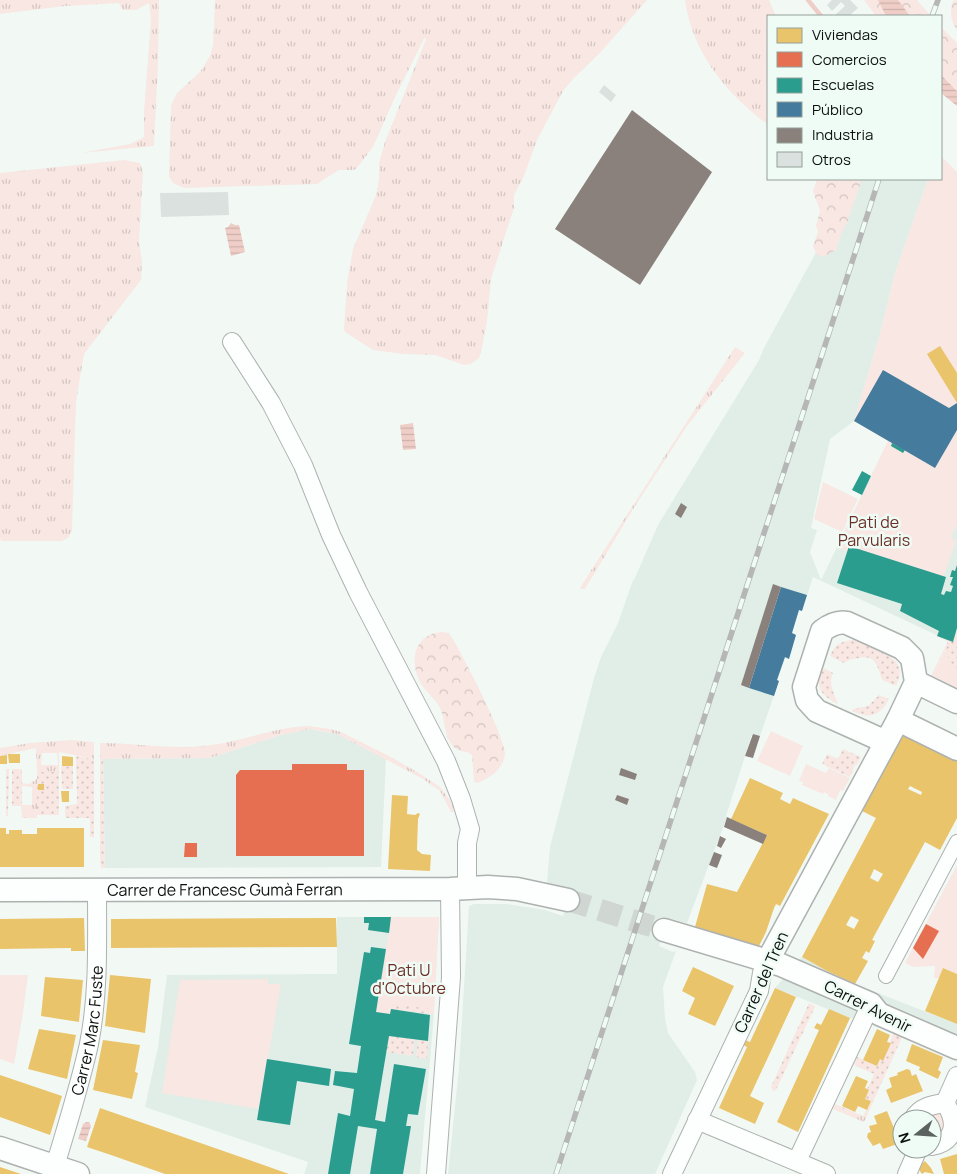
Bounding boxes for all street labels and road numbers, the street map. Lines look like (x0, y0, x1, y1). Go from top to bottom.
street label: Carrer de Francesc Gumà Ferran (107, 878, 343, 901)
street label: Carrer del Tren (729, 928, 793, 1036)
street label: Carrer Marc Fuste (66, 965, 108, 1098)
street label: Carrer Avenir (820, 975, 916, 1038)

